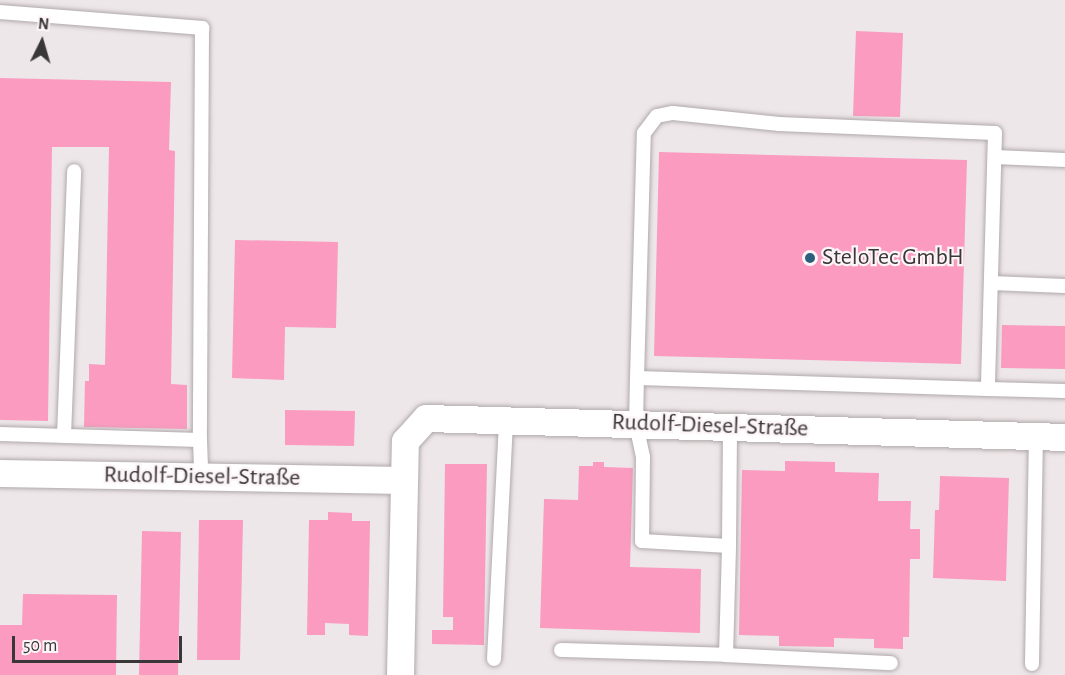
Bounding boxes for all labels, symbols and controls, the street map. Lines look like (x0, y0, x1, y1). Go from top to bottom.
north arrow (12, 12, 72, 72)
text: N (37, 16, 50, 33)
place label: SteloTec GmbH (822, 244, 964, 272)
marker: SteloTec GmbH (803, 251, 817, 265)
street label: Rudolf-Diesel-Straße (611, 408, 809, 444)
street label: Rudolf-Diesel-Straße (103, 461, 301, 493)
scale bar (15, 624, 184, 662)
text: 50 m (23, 637, 57, 655)

